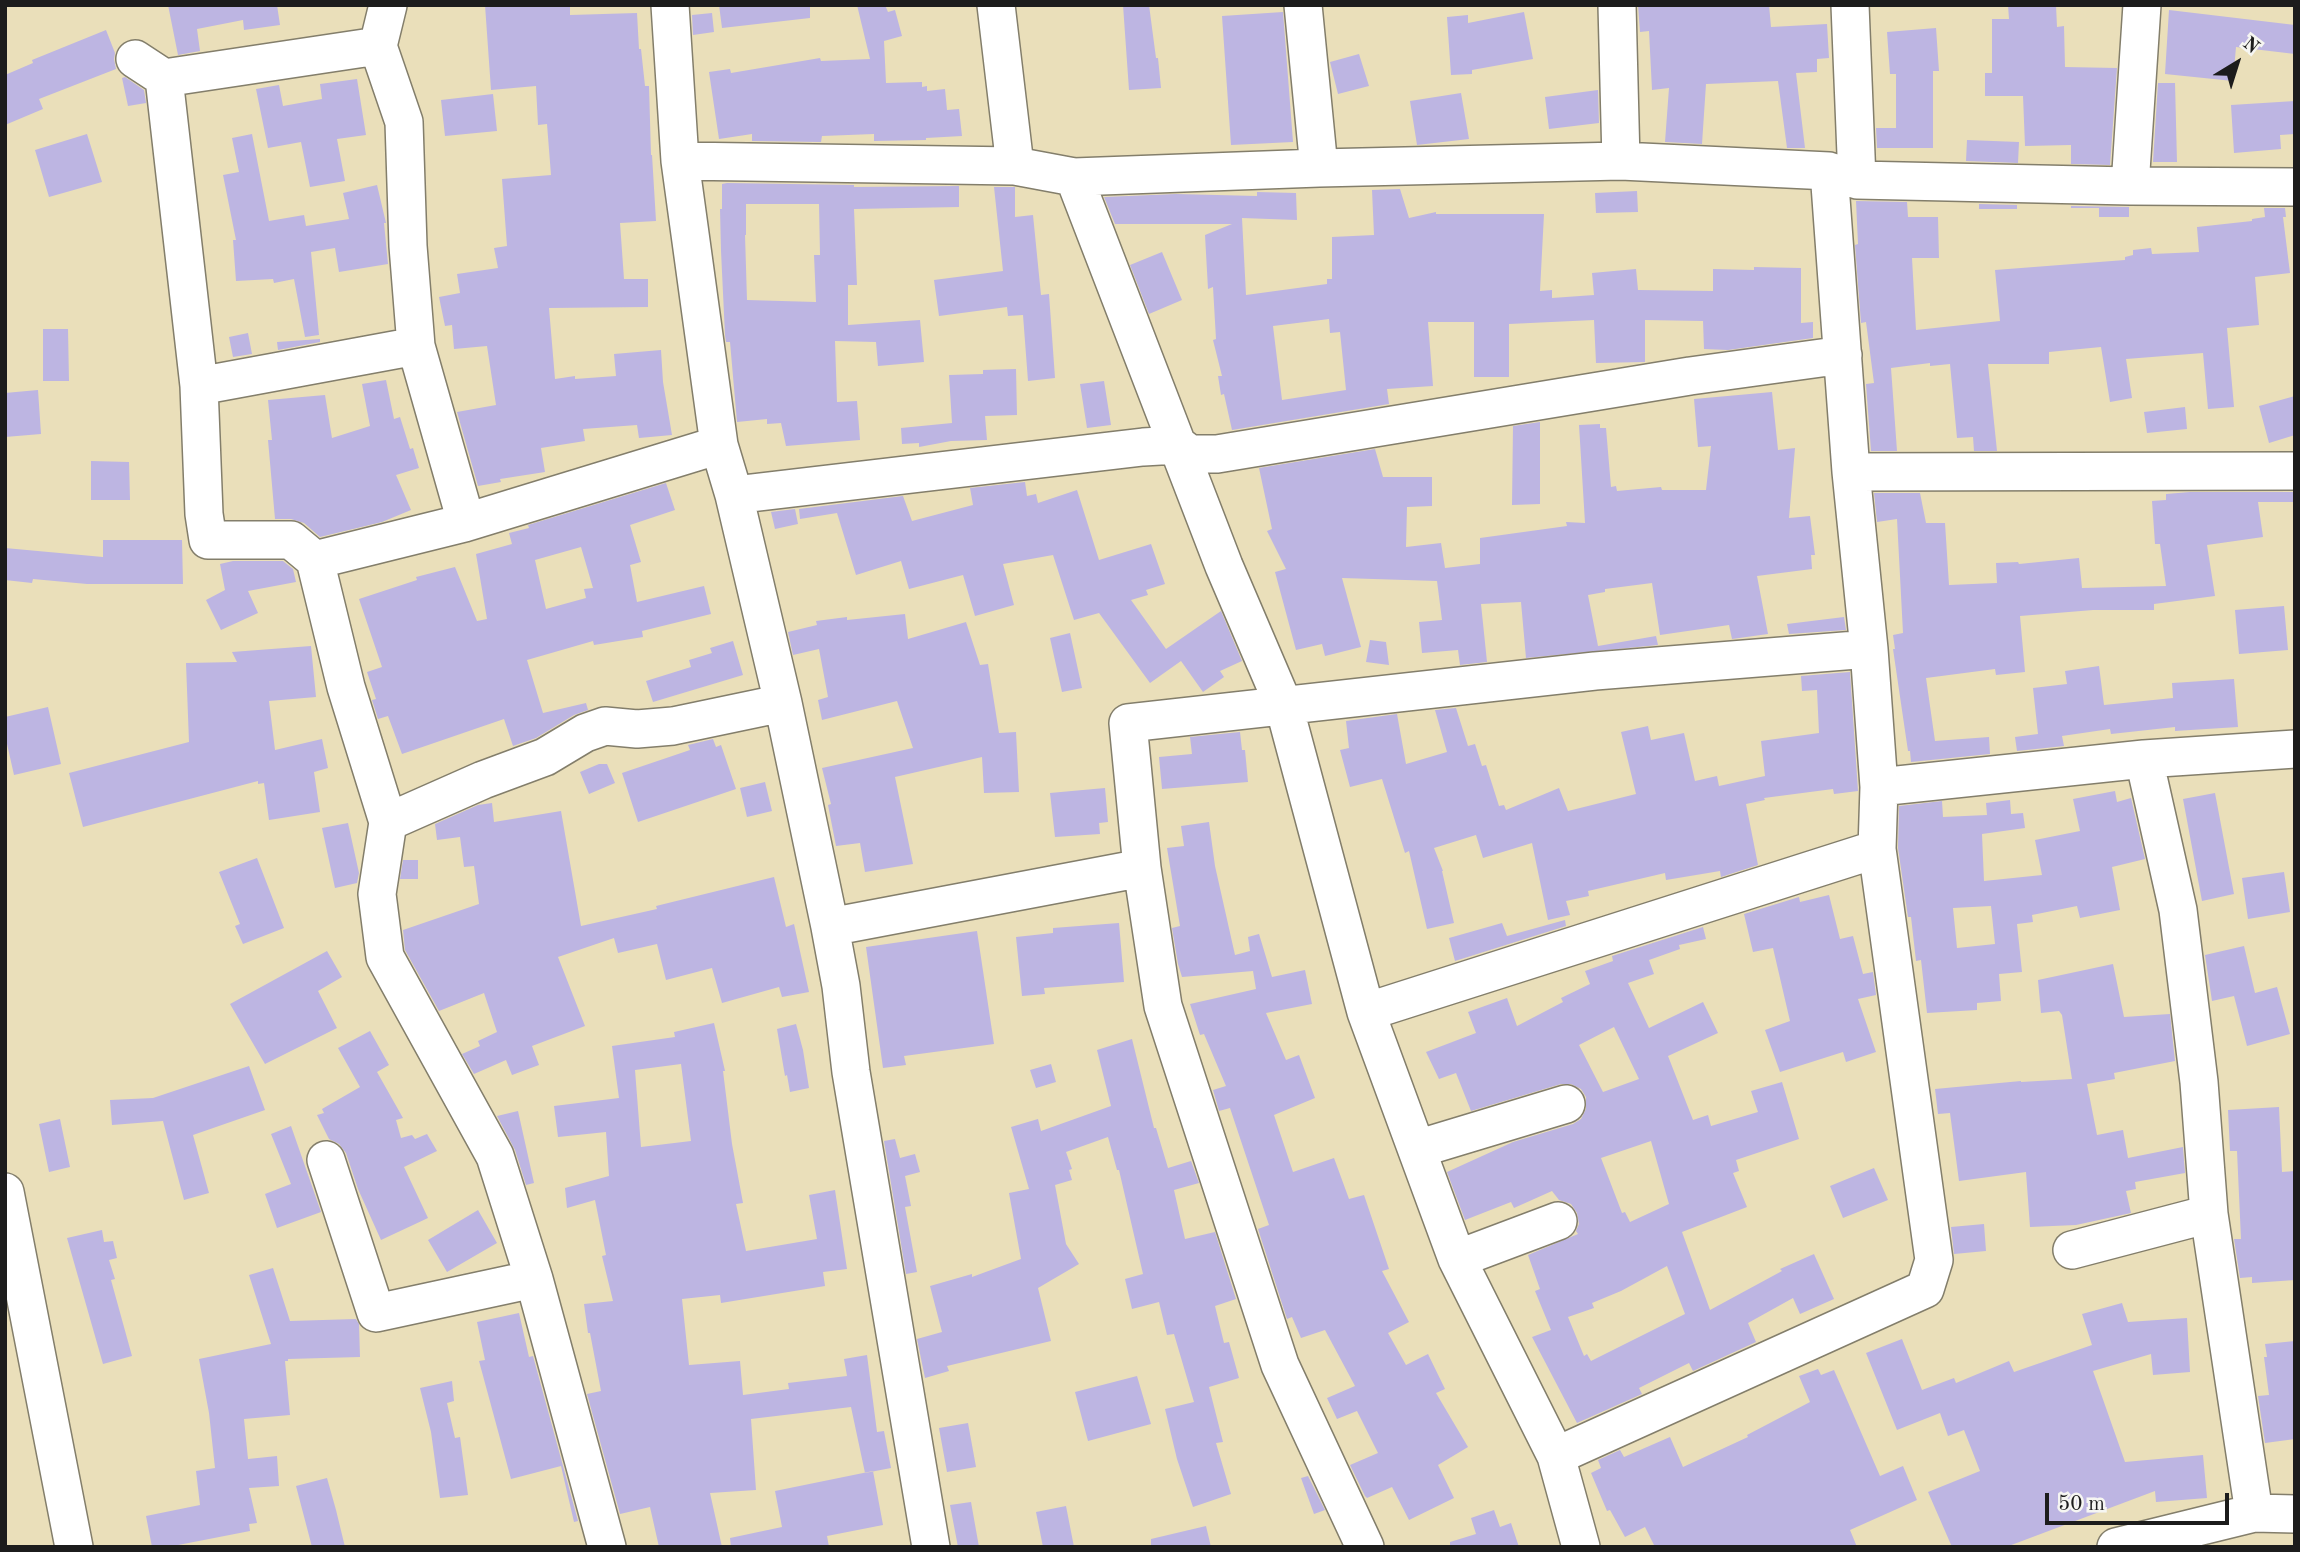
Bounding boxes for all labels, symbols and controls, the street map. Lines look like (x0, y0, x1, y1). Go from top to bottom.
north arrow (2202, 28, 2272, 98)
text: N (2239, 34, 2262, 58)
scale bar (2048, 1478, 2232, 1522)
text: 50 m (2058, 1494, 2105, 1515)

